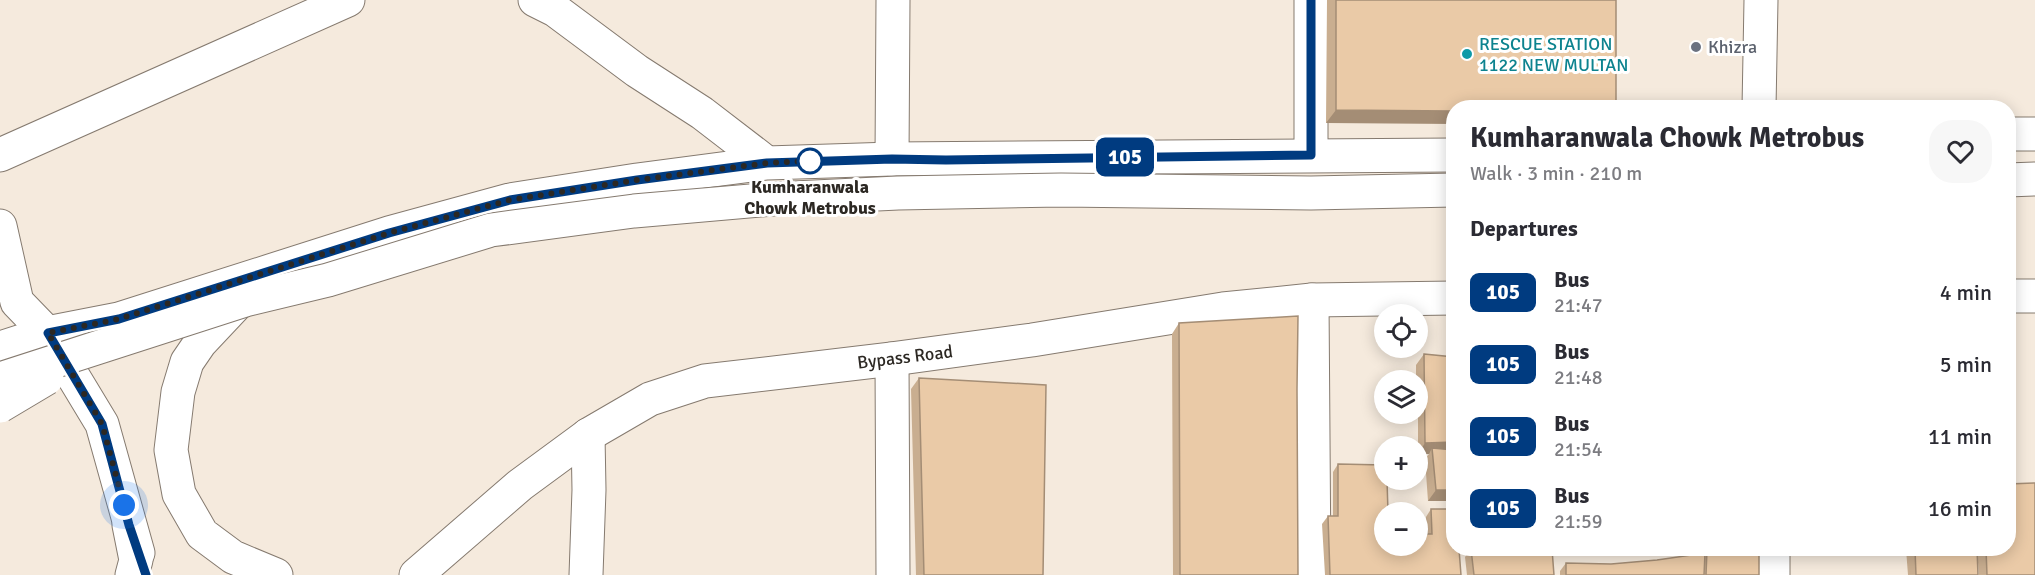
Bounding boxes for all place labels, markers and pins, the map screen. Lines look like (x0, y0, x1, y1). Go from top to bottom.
place label: RESCUE STATION 1122 NEW MULTAN (1479, 33, 1628, 76)
place label: Khizra (1708, 36, 1757, 58)
marker: Khizra (1689, 40, 1703, 54)
marker: RESCUE STATION 1122 NEW MULTAN (1460, 47, 1474, 61)
marker: Kumharanwala Chowk Metrobus (797, 148, 823, 174)
place label: Kumharanwala Chowk Metrobus (744, 176, 876, 219)

